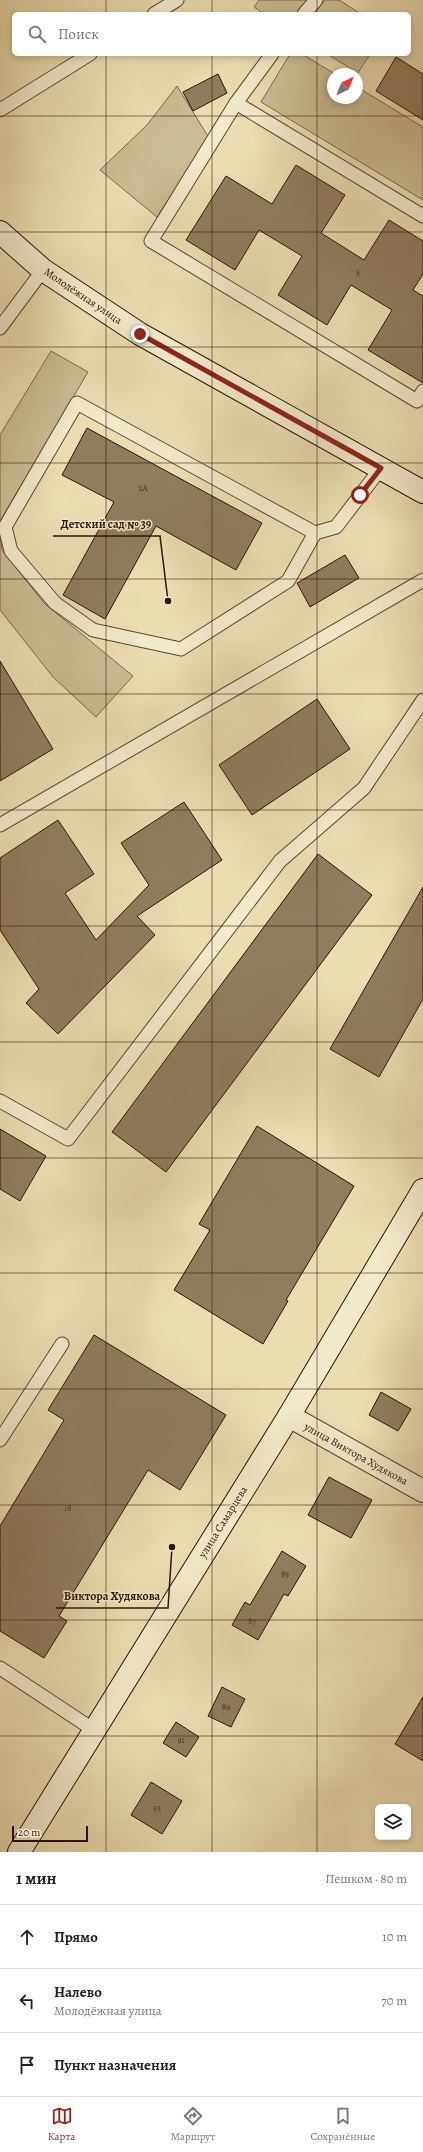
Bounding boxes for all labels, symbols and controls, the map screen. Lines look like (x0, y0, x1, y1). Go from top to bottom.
search box (12, 12, 411, 56)
icon: search (26, 23, 48, 45)
text: Поиск (58, 24, 99, 44)
north arrow (327, 68, 363, 104)
street label: Молодёжная улица (41, 264, 126, 328)
house number: 5 (356, 266, 360, 278)
route end (131, 325, 149, 343)
house number: 2А (138, 482, 149, 494)
route start (351, 486, 369, 504)
callout: Детский сад № 39 (53, 512, 160, 536)
text: Детский сад № 39 (61, 516, 152, 532)
street label: улица Виктора Худякова (301, 1419, 411, 1489)
street label: улица Самарцева (194, 1483, 252, 1562)
house number: 18 (64, 1502, 72, 1514)
house number: 85 (281, 1568, 289, 1580)
callout: Виктора Худякова (56, 1584, 168, 1608)
text: Виктора Худякова (64, 1588, 161, 1604)
house number: 87 (248, 1615, 256, 1627)
house number: 89 (222, 1701, 230, 1713)
house number: 91 (177, 1734, 185, 1746)
house number: 93 (153, 1802, 161, 1814)
map controls (375, 1804, 411, 1840)
button: layers (375, 1804, 411, 1840)
scale bar (12, 1824, 88, 1843)
text: 20 m (18, 1825, 40, 1840)
text: 1 мин (16, 1867, 57, 1890)
text: Пешком · 80 m (325, 1870, 407, 1887)
icon: ahead (16, 1926, 38, 1948)
text: Прямо (54, 1927, 98, 1947)
text: 10 m (382, 1928, 407, 1945)
text: Налево (54, 1982, 102, 2002)
icon: left (16, 1990, 38, 2012)
text: 70 m (381, 1992, 407, 2009)
text: Молодёжная улица (54, 2002, 162, 2019)
icon: arrive (16, 2054, 38, 2076)
text: Пункт назначения (54, 2055, 176, 2075)
tab: Карта (48, 2105, 75, 2144)
tab: Маршрут (171, 2105, 215, 2144)
tab: Сохранённые (310, 2105, 375, 2144)

